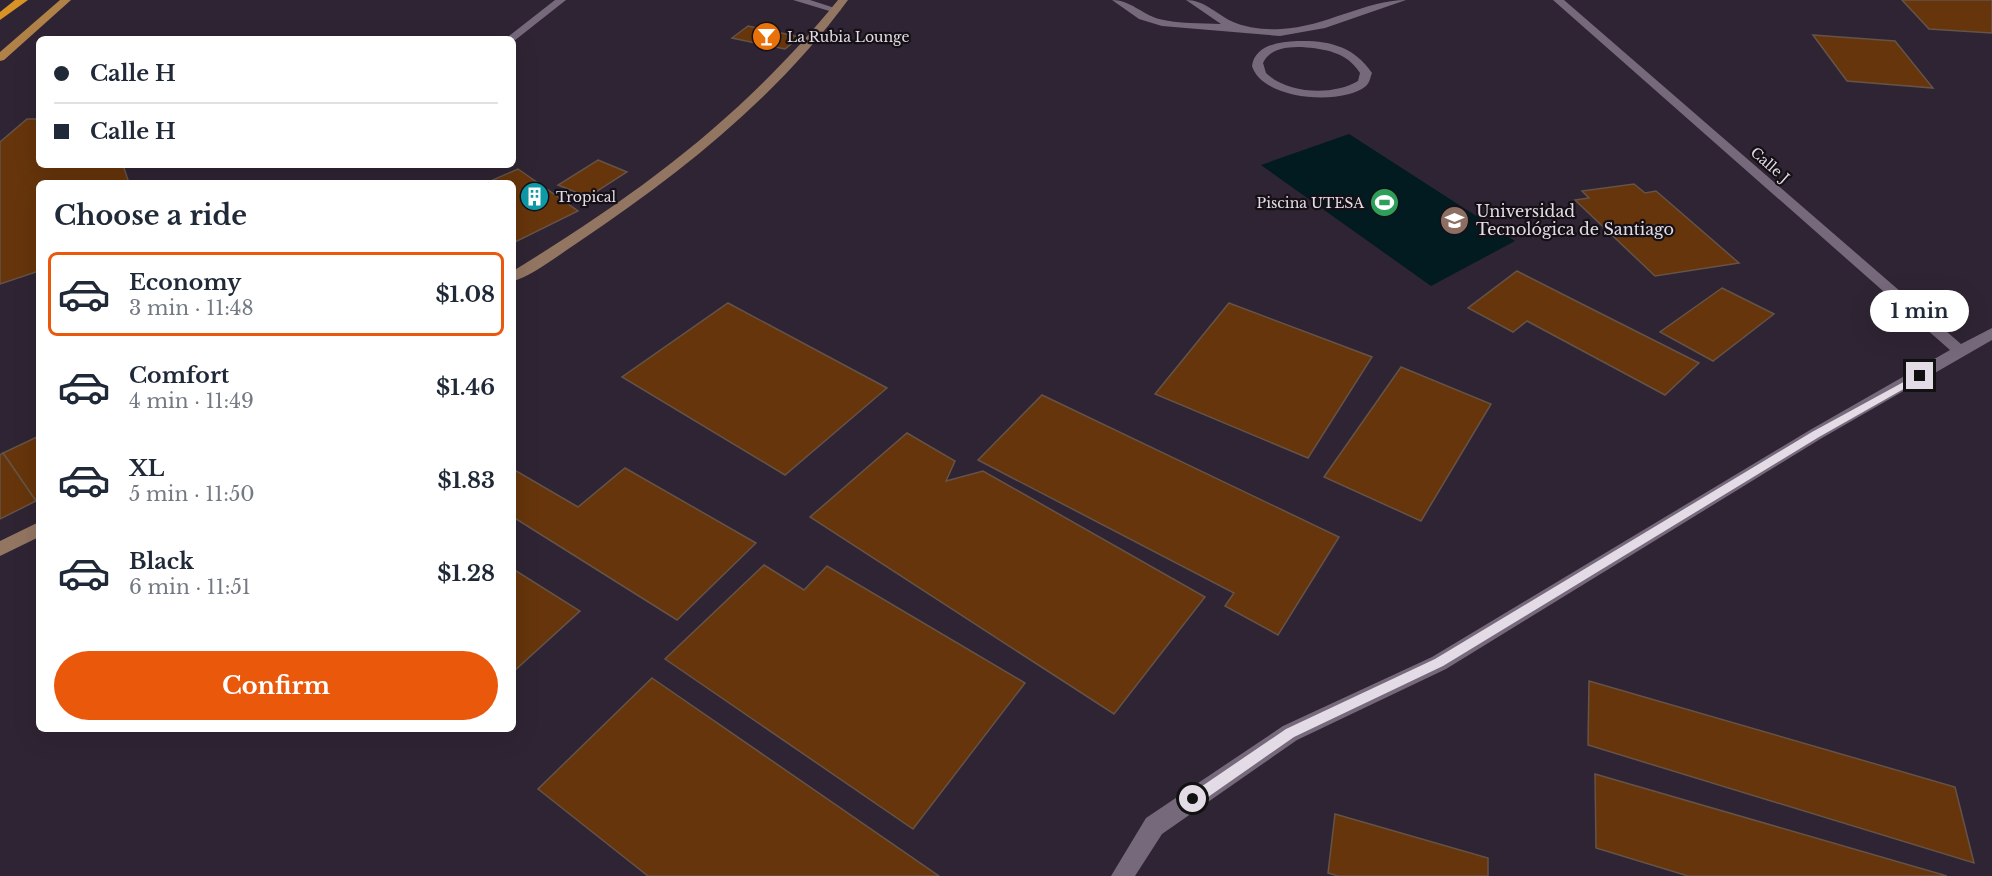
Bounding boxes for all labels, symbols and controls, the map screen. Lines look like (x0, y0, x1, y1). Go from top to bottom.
bar icon: La Rubia Lounge (750, 21, 782, 53)
place label: La Rubia Lounge (787, 28, 909, 46)
text: Calle H (90, 60, 176, 87)
text: Calle H (90, 118, 176, 145)
street label: Calle J (1747, 143, 1793, 187)
building icon: Tropical (519, 181, 551, 213)
sports icon: Piscina UTESA (1369, 187, 1401, 219)
place label: Tropical (556, 188, 616, 206)
place label: Piscina UTESA (1257, 194, 1364, 212)
text: Choose a ride (54, 199, 247, 232)
place label: Universidad Tecnológica de Santiago (1476, 201, 1674, 239)
school or university icon: Universidad Tecnológica de Santiago (1439, 204, 1471, 236)
icon: car (57, 267, 111, 321)
text: Economy (129, 269, 241, 296)
text: $1.08 (435, 281, 495, 308)
callout: 1 min (1870, 289, 1970, 331)
text: 3 min · 11:48 (129, 296, 254, 320)
text: 1 min (1891, 299, 1948, 323)
icon: car (57, 360, 111, 414)
text: Comfort (129, 362, 229, 389)
route end (1906, 362, 1933, 389)
text: $1.46 (436, 374, 495, 401)
text: 4 min · 11:49 (129, 389, 254, 413)
icon: car (57, 453, 111, 507)
text: XL (129, 455, 164, 482)
text: $1.83 (438, 467, 495, 494)
text: 5 min · 11:50 (129, 482, 255, 506)
icon: car (57, 546, 111, 600)
text: Black (129, 548, 194, 575)
text: $1.28 (437, 560, 495, 587)
text: 6 min · 11:51 (129, 575, 251, 599)
button: Confirm (54, 651, 498, 720)
route start (1179, 785, 1206, 812)

